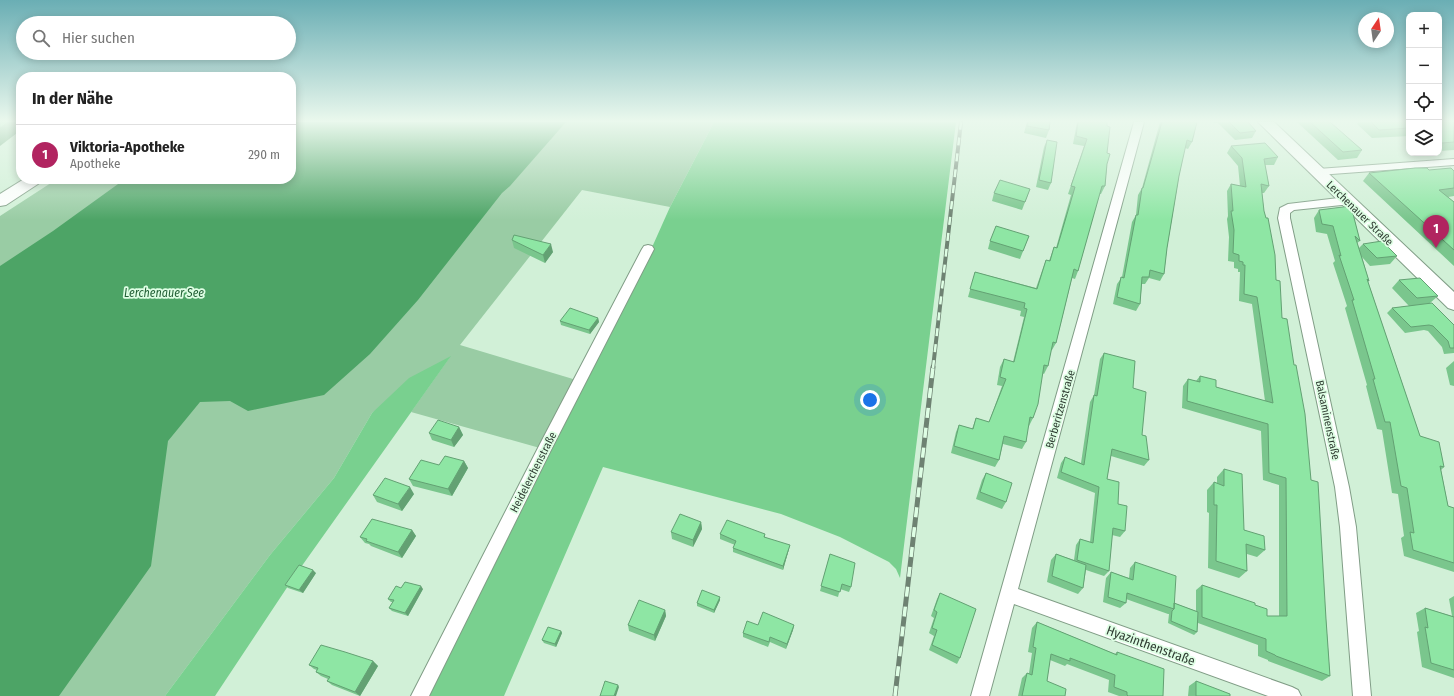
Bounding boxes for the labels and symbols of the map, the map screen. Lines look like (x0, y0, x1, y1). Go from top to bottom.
north arrow (1358, 12, 1394, 48)
street label: Lerchenauer Straße (1324, 178, 1396, 248)
pin: 1 (1423, 215, 1449, 248)
water label: Lerchenauer See (124, 286, 204, 300)
street label: Berberitzenstraße (1043, 369, 1078, 450)
street label: Balsaminenstraße (1313, 379, 1342, 461)
your location (860, 390, 880, 410)
street label: Heidelerchenstraße (508, 430, 559, 515)
street label: Hyazinthenstraße (1104, 622, 1197, 668)

